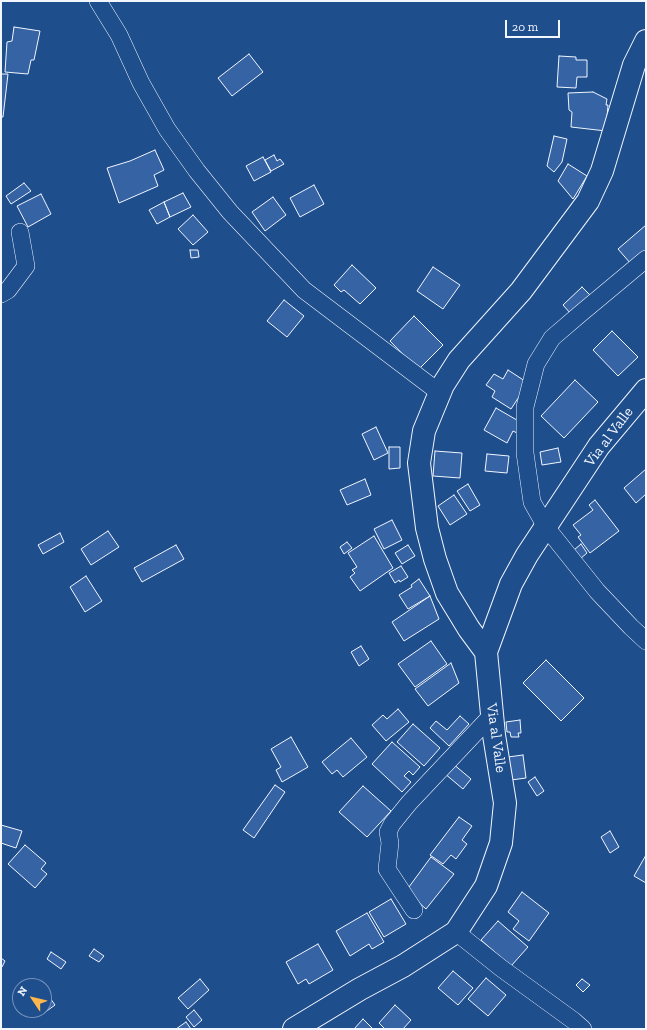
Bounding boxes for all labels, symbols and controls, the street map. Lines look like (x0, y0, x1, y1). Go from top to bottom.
scale bar (507, 12, 562, 38)
text: 20 m (512, 20, 538, 34)
street label: Via al Valle (581, 404, 637, 470)
street label: Via al Valle (482, 702, 510, 774)
north arrow (12, 978, 52, 1018)
text: N (15, 984, 30, 999)

